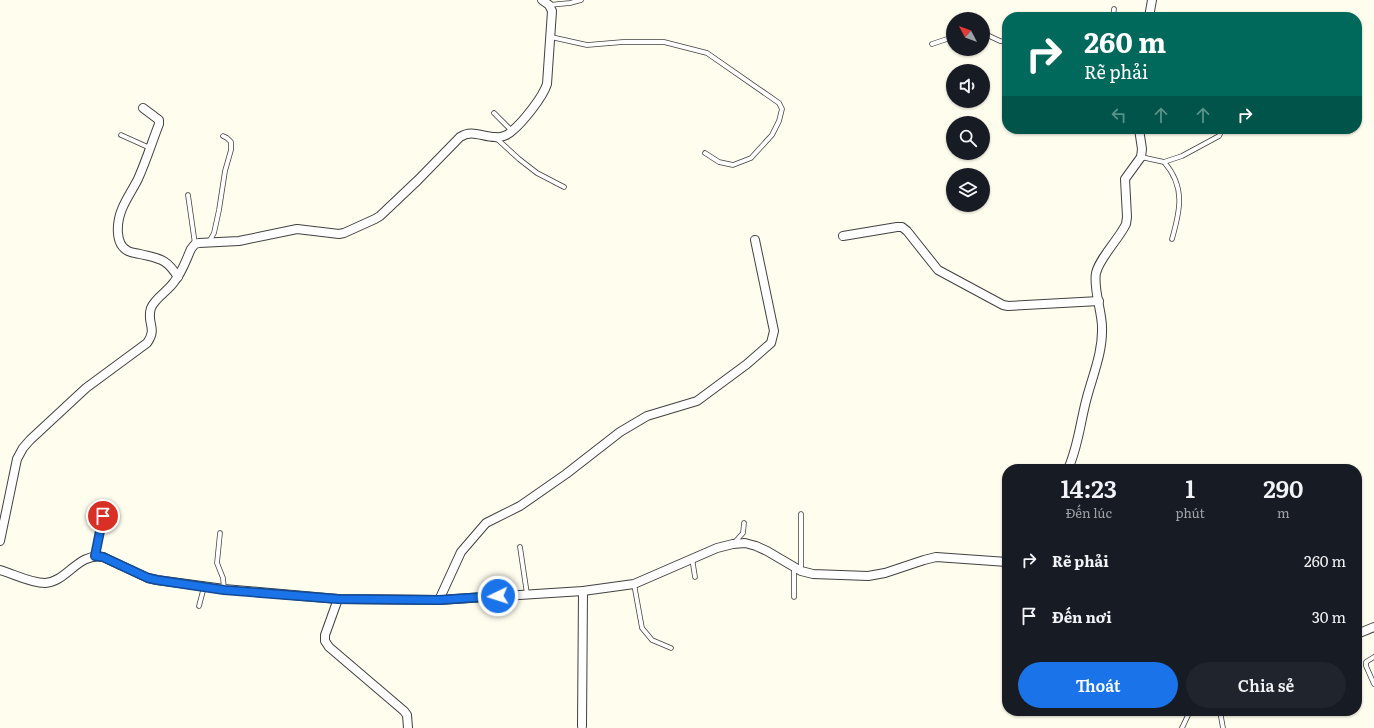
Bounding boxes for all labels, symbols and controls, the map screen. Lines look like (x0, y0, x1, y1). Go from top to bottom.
north arrow (946, 12, 990, 56)
map controls (946, 12, 990, 212)
text: 260 m (1084, 20, 1166, 62)
icon: right (1018, 28, 1070, 80)
text: Rẽ phải (1084, 58, 1148, 85)
button: sound (946, 64, 990, 108)
icon: left (1108, 104, 1130, 126)
icon: ahead (1150, 104, 1172, 126)
icon: ahead (1192, 104, 1214, 126)
icon: right (1234, 104, 1256, 126)
button: search (946, 116, 990, 160)
button: layers (946, 168, 990, 212)
text: 14:23 (1060, 470, 1117, 505)
text: 1 (1185, 470, 1195, 505)
text: 290 (1263, 470, 1304, 505)
pin (86, 499, 120, 533)
text: Đến lúc (1065, 503, 1112, 522)
text: phút (1175, 503, 1205, 522)
text: m (1277, 503, 1290, 522)
icon: arrive (92, 505, 114, 527)
icon: right (1018, 549, 1040, 571)
text: Rẽ phải (1052, 549, 1109, 572)
text: 260 m (1304, 549, 1346, 572)
position arrow (477, 575, 519, 617)
icon: arrive (1018, 605, 1040, 627)
text: Đến nơi (1052, 605, 1112, 628)
text: 30 m (1312, 605, 1346, 628)
button: Thoát (1018, 662, 1178, 708)
button: Chia sẻ (1186, 662, 1346, 708)

